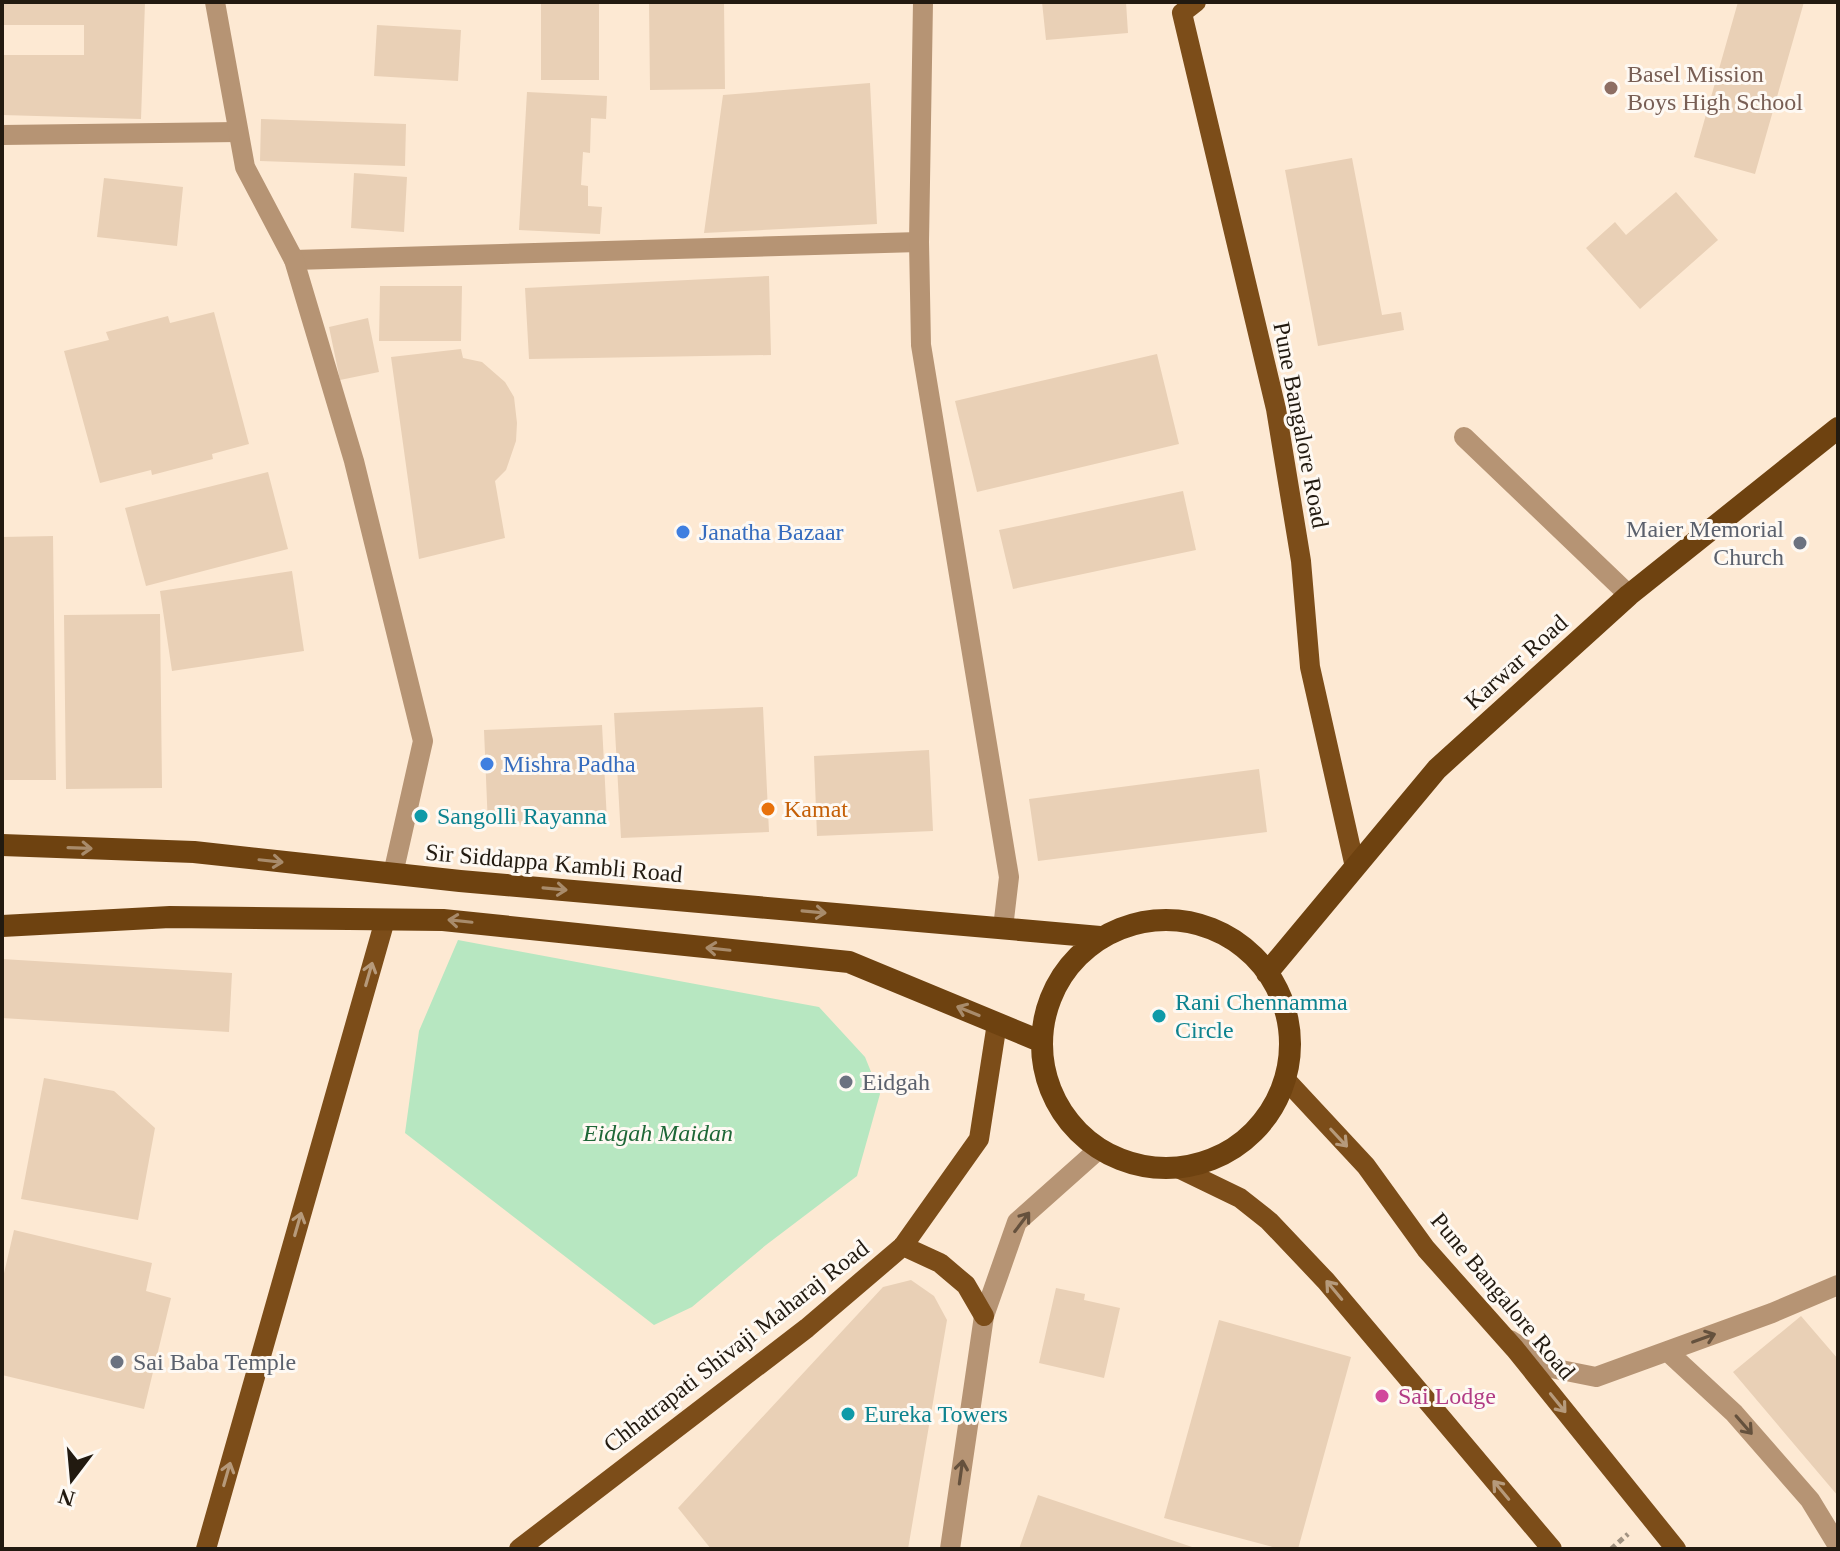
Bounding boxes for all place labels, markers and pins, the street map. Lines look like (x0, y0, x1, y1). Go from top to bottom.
place label: Basel Mission Boys High School (1627, 61, 1803, 115)
marker: Basel Mission Boys High School (1602, 79, 1620, 97)
place label: Maier Memorial Church (1626, 516, 1784, 570)
place label: Janatha Bazaar (699, 519, 844, 545)
marker: Janatha Bazaar (674, 523, 692, 541)
marker: Maier Memorial Church (1791, 534, 1809, 552)
place label: Mishra Padha (503, 751, 636, 777)
marker: Mishra Padha (478, 755, 496, 773)
place label: Kamat (784, 796, 848, 822)
marker: Kamat (759, 800, 777, 818)
place label: Sangolli Rayanna (437, 803, 607, 829)
marker: Sangolli Rayanna (412, 807, 430, 825)
place label: Rani Chennamma Circle (1175, 989, 1348, 1043)
marker: Rani Chennamma Circle (1150, 1007, 1168, 1025)
place label: Eidgah (862, 1069, 930, 1095)
marker: Eidgah (837, 1073, 855, 1091)
place label: Sai Baba Temple (133, 1349, 296, 1375)
marker: Sai Baba Temple (108, 1353, 126, 1371)
place label: Sai Lodge (1398, 1383, 1496, 1409)
marker: Sai Lodge (1373, 1387, 1391, 1405)
place label: Eureka Towers (864, 1401, 1008, 1427)
marker: Eureka Towers (839, 1405, 857, 1423)

